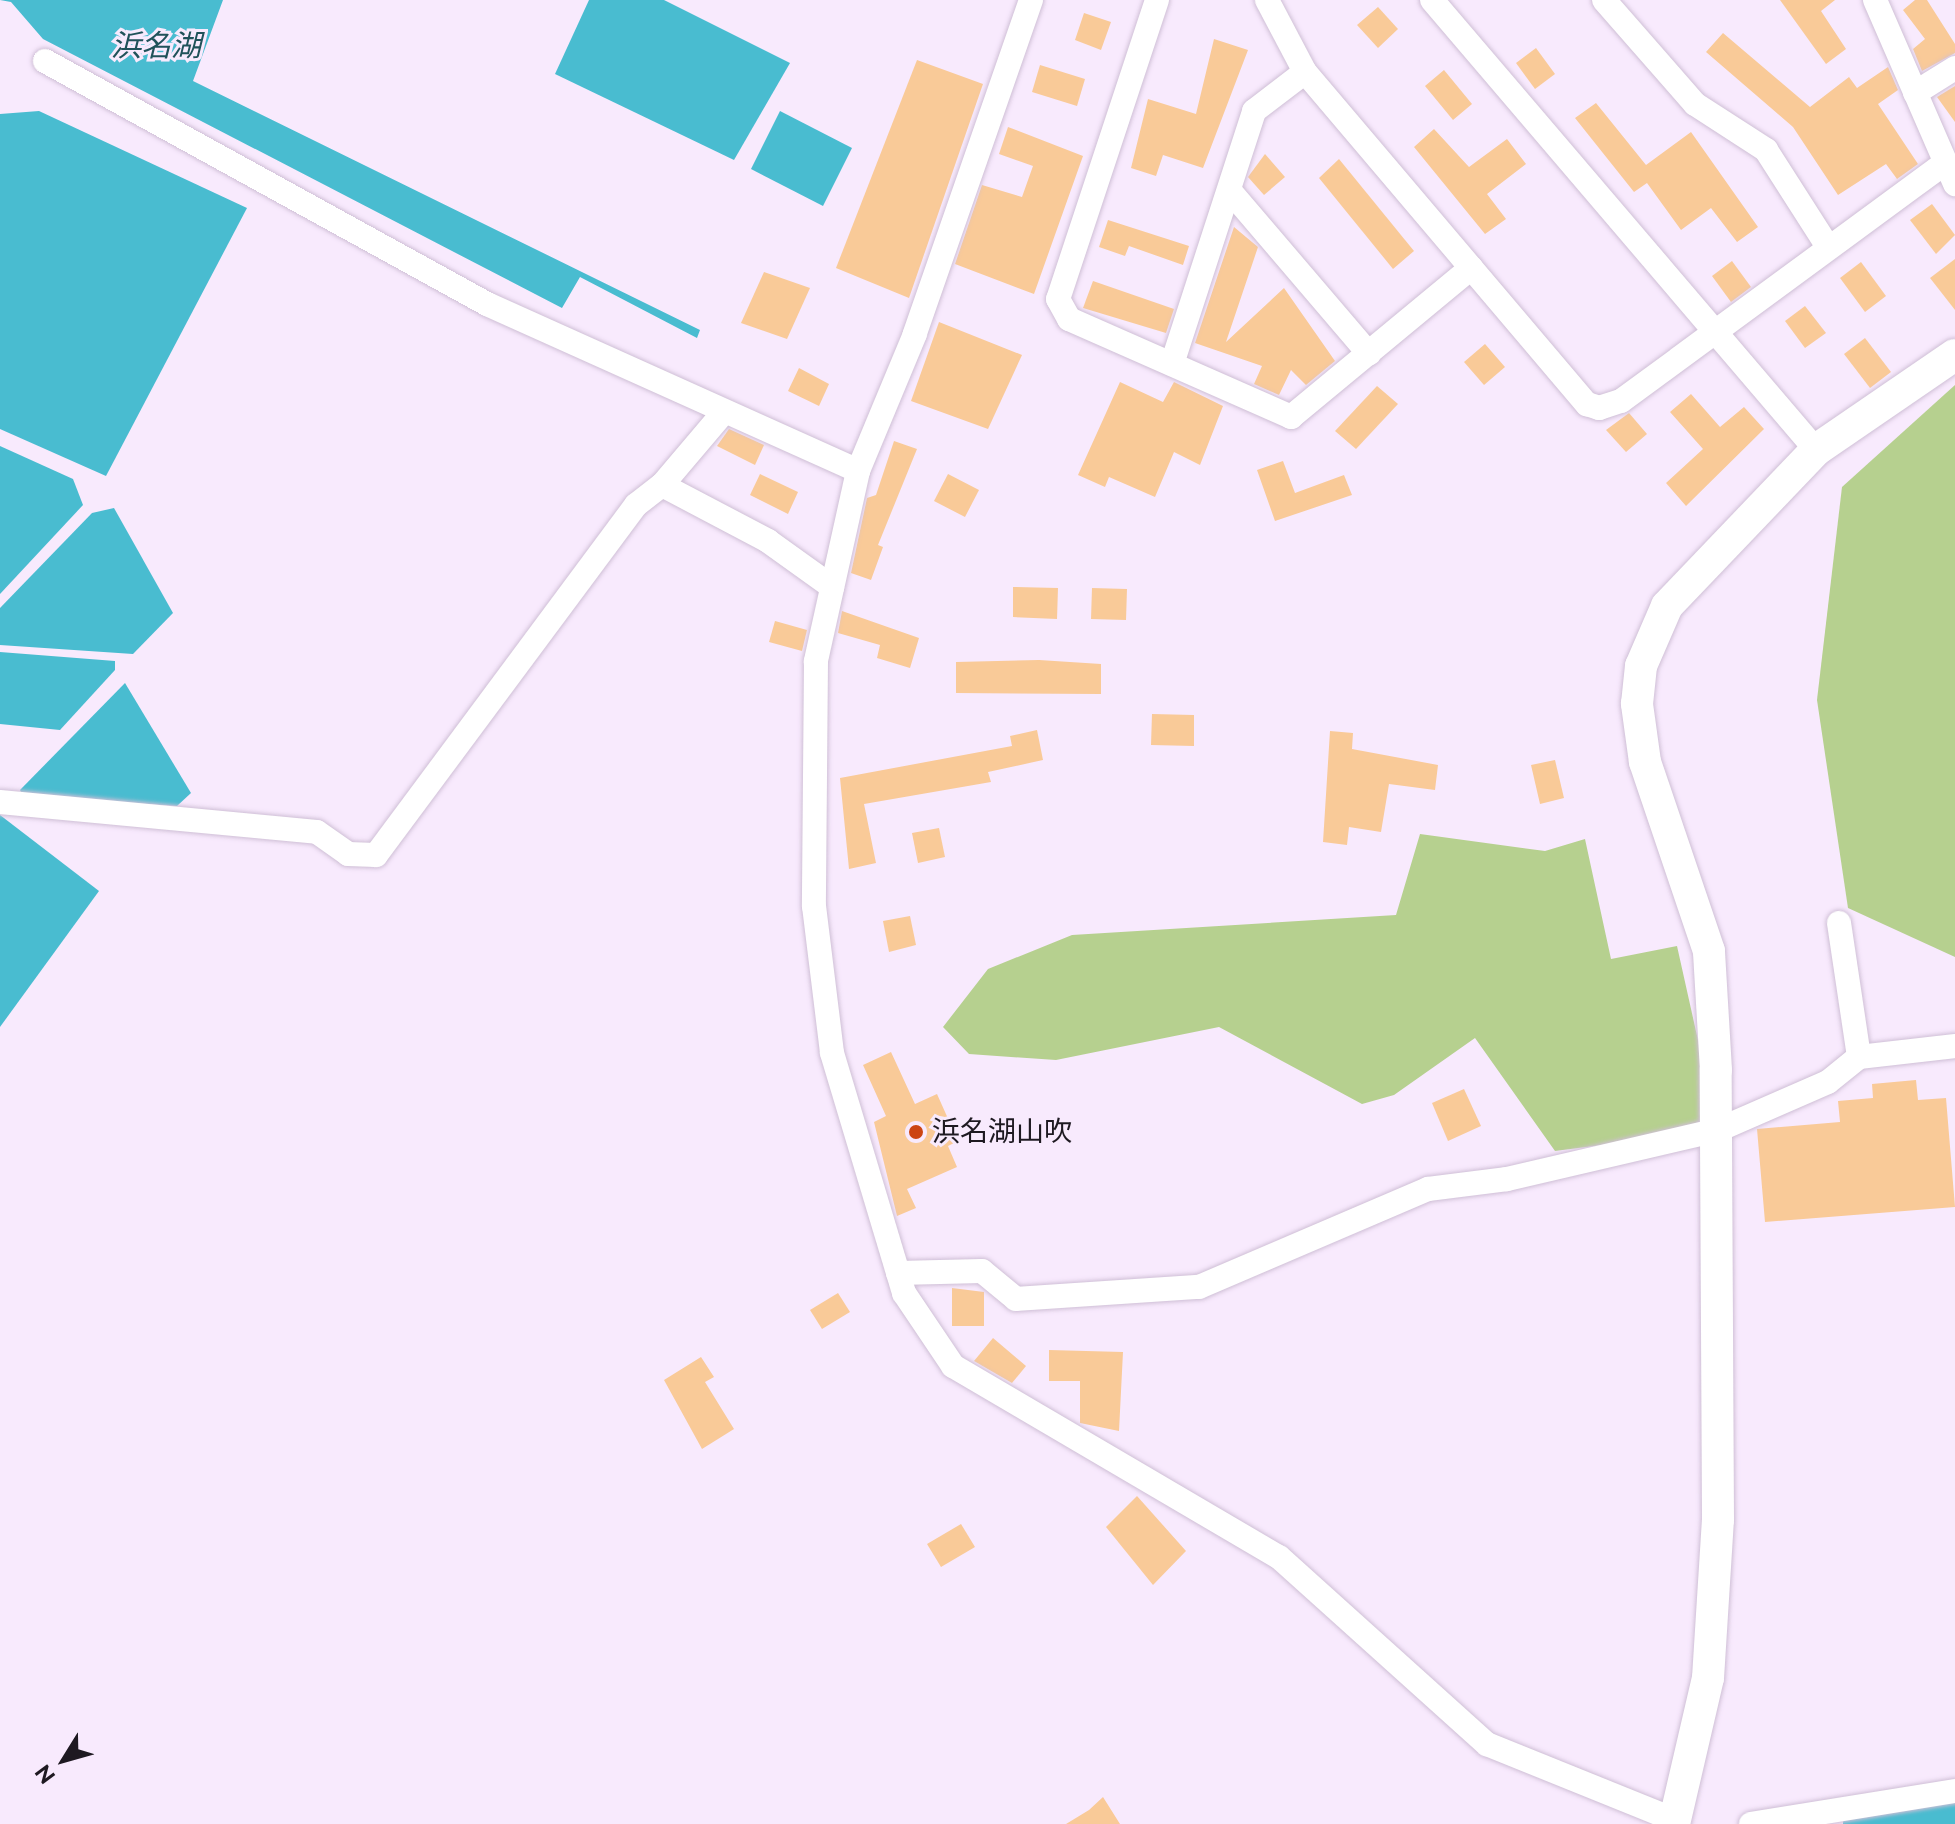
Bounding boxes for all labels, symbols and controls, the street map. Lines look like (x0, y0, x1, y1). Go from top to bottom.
water label: 浜名湖 (111, 28, 201, 64)
place label: 浜名湖山吹 (932, 1115, 1072, 1149)
marker: 浜名湖山吹 (907, 1123, 925, 1141)
north arrow (24, 1720, 104, 1800)
text: N (29, 1760, 60, 1789)

